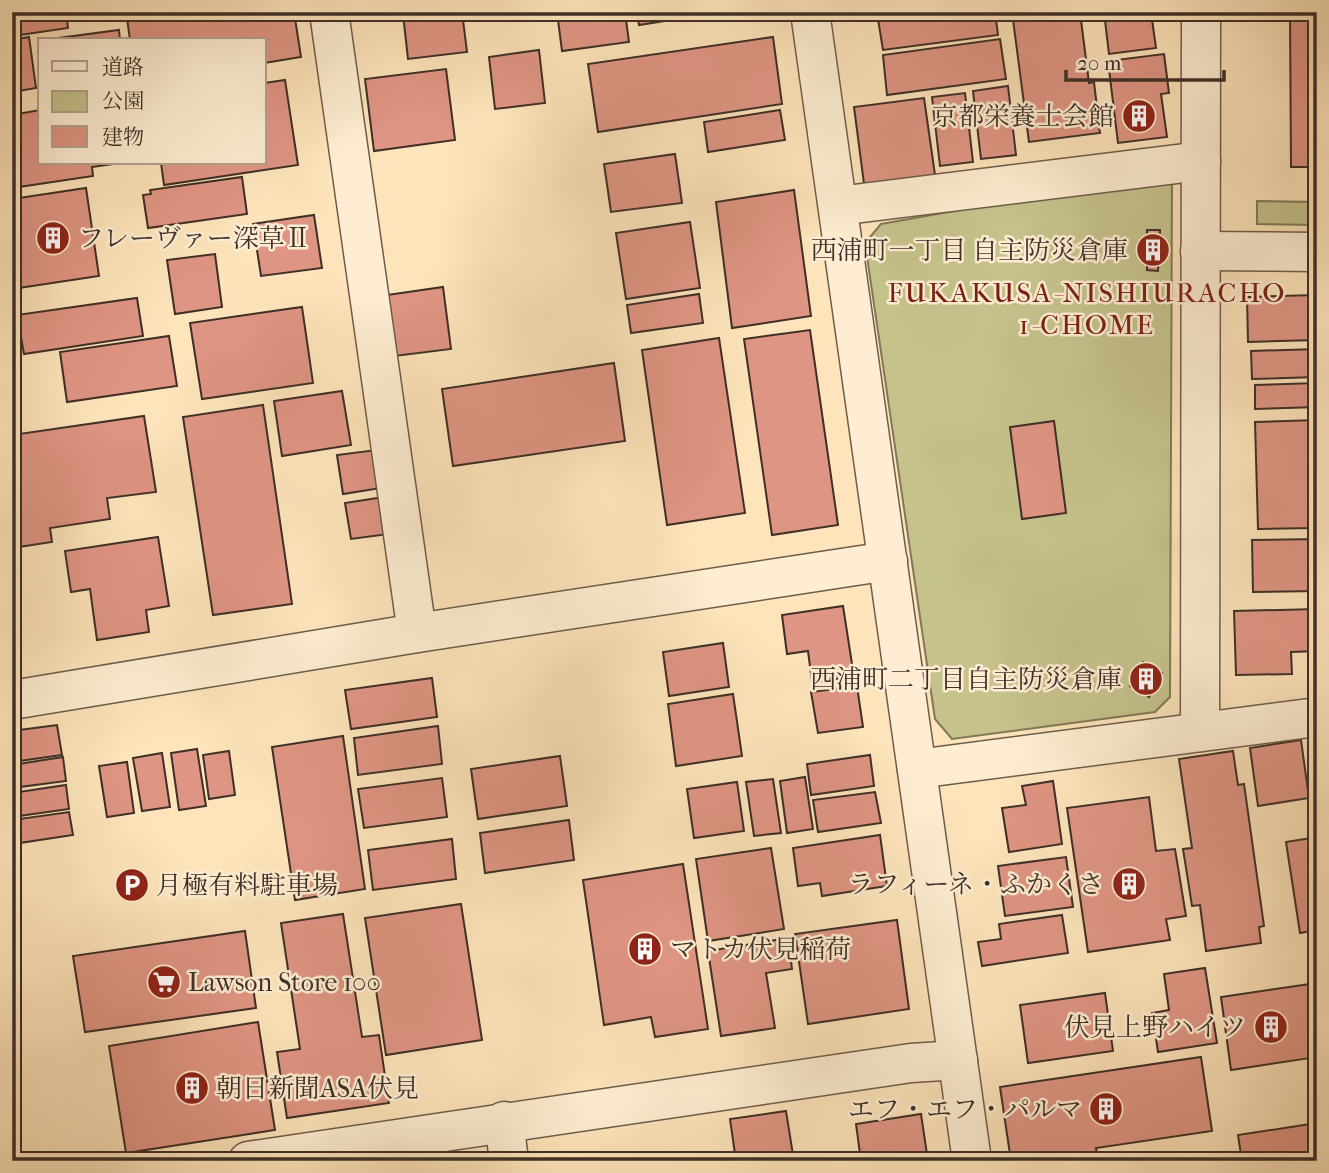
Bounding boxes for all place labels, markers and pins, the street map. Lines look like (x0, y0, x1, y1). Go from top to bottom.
building icon: 京都栄養士会館 (1120, 97, 1158, 135)
place label: 京都栄養士会館 (932, 101, 1114, 132)
building icon: フレーヴァー深草Ⅱ (34, 219, 72, 257)
place label: フレーヴァー深草Ⅱ (78, 223, 311, 254)
building icon: 西浦町一丁目 自主防災倉庫 (1134, 231, 1172, 269)
place label: 西浦町一丁目 自主防災倉庫 (810, 235, 1128, 266)
building icon: 西浦町二丁目自主防災倉庫 (1127, 660, 1165, 698)
place label: 西浦町二丁目自主防災倉庫 (810, 664, 1122, 695)
building icon: ラフィーネ・ふかくさ (1110, 865, 1148, 903)
parking icon: 月極有料駐車場 (113, 866, 151, 904)
place label: ラフィーネ・ふかくさ (847, 869, 1104, 900)
place label: 月極有料駐車場 (156, 870, 338, 901)
building icon: マトカ伏見稲荷 (626, 930, 664, 968)
place label: マトカ伏見稲荷 (670, 934, 851, 965)
supermarket icon: Lawson Store 100 (145, 963, 183, 1001)
place label: Lawson Store 100 (188, 967, 381, 998)
building icon: 伏見上野ハイツ (1252, 1008, 1290, 1046)
place label: 伏見上野ハイツ (1064, 1012, 1246, 1043)
building icon: 朝日新聞ASA伏見 (173, 1069, 211, 1107)
place label: 朝日新聞ASA伏見 (216, 1073, 419, 1104)
building icon: エフ・エフ・パルマ (1087, 1090, 1125, 1128)
place label: エフ・エフ・パルマ (848, 1094, 1082, 1125)

